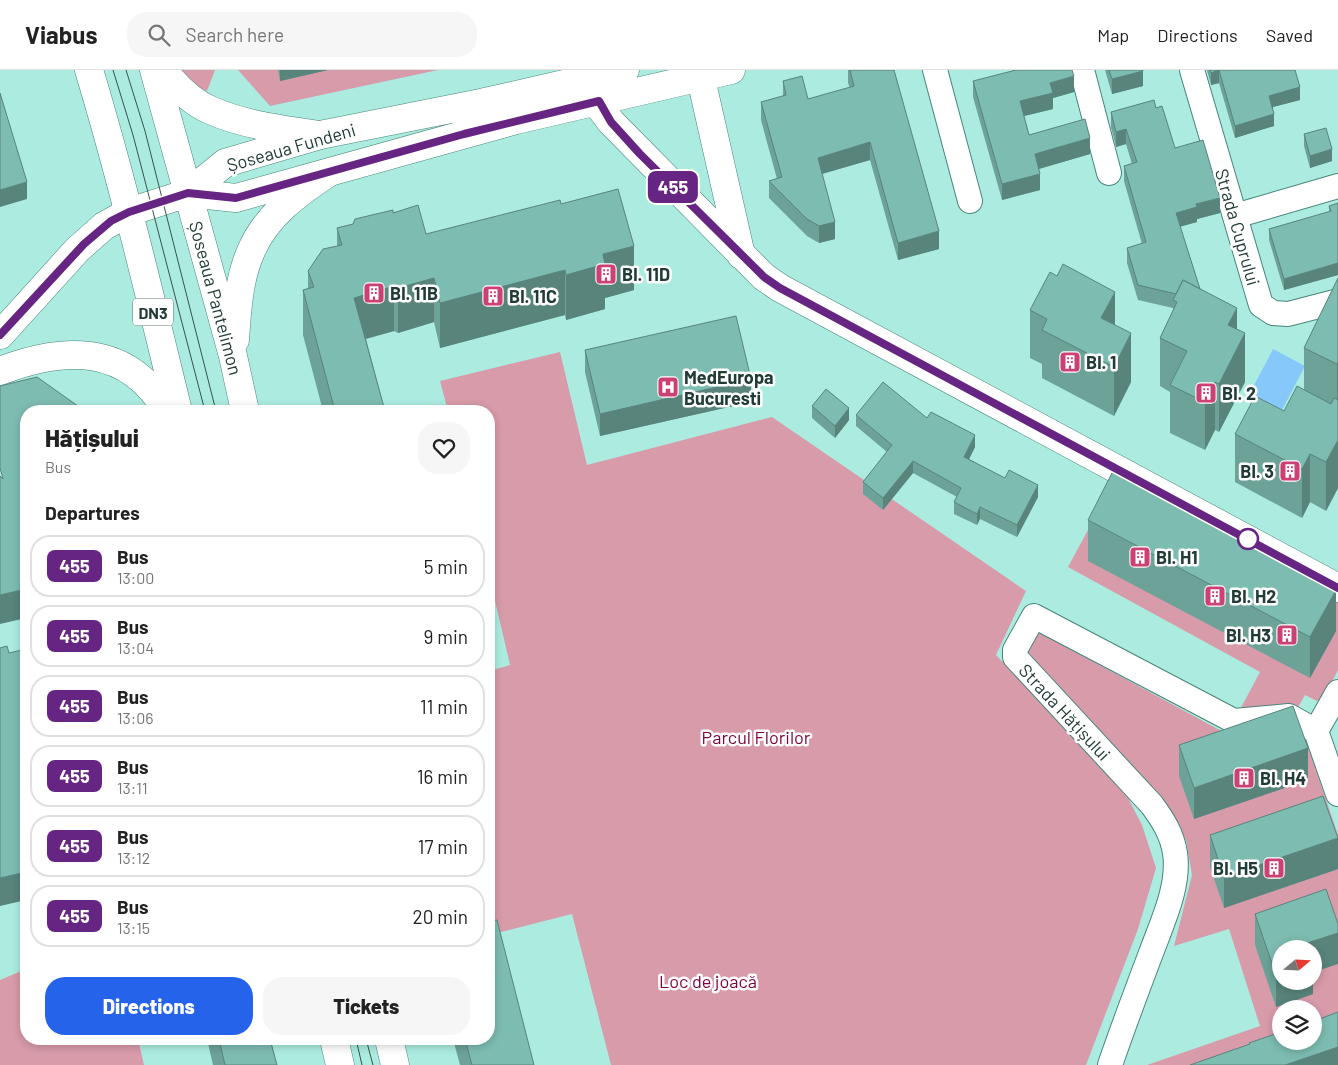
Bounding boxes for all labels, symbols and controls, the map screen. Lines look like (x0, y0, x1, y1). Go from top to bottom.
search box (127, 12, 477, 57)
text: Viabus (25, 20, 97, 49)
icon: search (145, 21, 173, 49)
text: Search here (185, 23, 284, 46)
text: Map (1097, 24, 1129, 46)
text: Directions (1157, 24, 1238, 46)
text: Saved (1266, 24, 1313, 46)
street label: Șoseaua Fundeni (224, 118, 358, 176)
street label: Strada Cuprului (1211, 166, 1265, 288)
line badge: 455 (644, 171, 702, 203)
text: 455 (658, 176, 688, 198)
street label: Șoseaua Pantelimon (185, 219, 247, 377)
building icon: Bl. 11D (594, 262, 618, 286)
place label: Bl. 11D (622, 263, 670, 285)
building icon: Bl. 11B (362, 281, 386, 305)
place label: Bl. 11B (390, 282, 438, 304)
building icon: Bl. 11C (481, 284, 505, 308)
place label: Bl. 11C (509, 285, 557, 307)
road number: DN3 (133, 298, 173, 326)
building icon: Bl. 1 (1058, 350, 1082, 374)
place label: Bl. 1 (1086, 351, 1116, 373)
place label: MedEuropa Bucuresti (684, 366, 774, 409)
hospital icon: MedEuropa Bucuresti (656, 375, 680, 399)
building icon: Bl. 2 (1194, 381, 1218, 405)
place label: Bl. 2 (1222, 382, 1256, 404)
button: heart (418, 422, 470, 474)
text: Hățișului (45, 423, 139, 452)
text: Bus (45, 457, 71, 476)
building icon: Bl. 3 (1278, 459, 1302, 483)
place label: Bl. 3 (1240, 460, 1274, 482)
text: Departures (45, 501, 140, 524)
unlabelled marker (1237, 528, 1259, 550)
text: Bus (117, 545, 149, 568)
building icon: Bl. H1 (1128, 545, 1152, 569)
place label: Bl. H1 (1156, 546, 1198, 568)
text: 455 (59, 555, 90, 577)
text: 5 min (424, 555, 468, 578)
text: 13:00 (117, 568, 154, 587)
building icon: Bl. H2 (1203, 584, 1227, 608)
place label: Bl. H2 (1231, 585, 1276, 607)
text: Bus (117, 615, 149, 638)
building icon: Bl. H3 (1275, 623, 1299, 647)
place label: Bl. H3 (1226, 624, 1271, 646)
text: 455 (59, 625, 90, 647)
text: 9 min (424, 625, 468, 648)
text: 13:04 (117, 638, 154, 657)
street label: Strada Hățișului (1015, 659, 1115, 765)
text: Bus (117, 685, 149, 708)
text: 455 (59, 695, 90, 717)
text: 11 min (420, 695, 468, 718)
text: 13:06 (117, 708, 154, 727)
park label: Parcul Florilor (702, 726, 811, 748)
text: Bus (117, 755, 149, 778)
text: 455 (59, 765, 90, 787)
text: 16 min (417, 765, 468, 788)
building icon: Bl. H4 (1232, 766, 1256, 790)
place label: Bl. H4 (1260, 767, 1306, 789)
text: 13:11 (117, 778, 148, 797)
text: Bus (117, 825, 149, 848)
text: 455 (59, 835, 90, 857)
text: 17 min (418, 835, 468, 858)
text: 13:12 (117, 848, 150, 867)
building icon: Bl. H5 (1262, 856, 1286, 880)
place label: Bl. H5 (1213, 857, 1258, 879)
text: Bus (117, 895, 149, 918)
text: 455 (59, 905, 90, 927)
text: 20 min (412, 905, 468, 928)
text: 13:15 (117, 918, 150, 937)
north arrow (1272, 940, 1322, 990)
map controls (1272, 940, 1322, 1050)
park label: Loc de joacă (659, 970, 757, 992)
button: Directions (45, 977, 253, 1035)
button: Tickets (263, 977, 470, 1035)
button: layers (1272, 1000, 1322, 1050)

